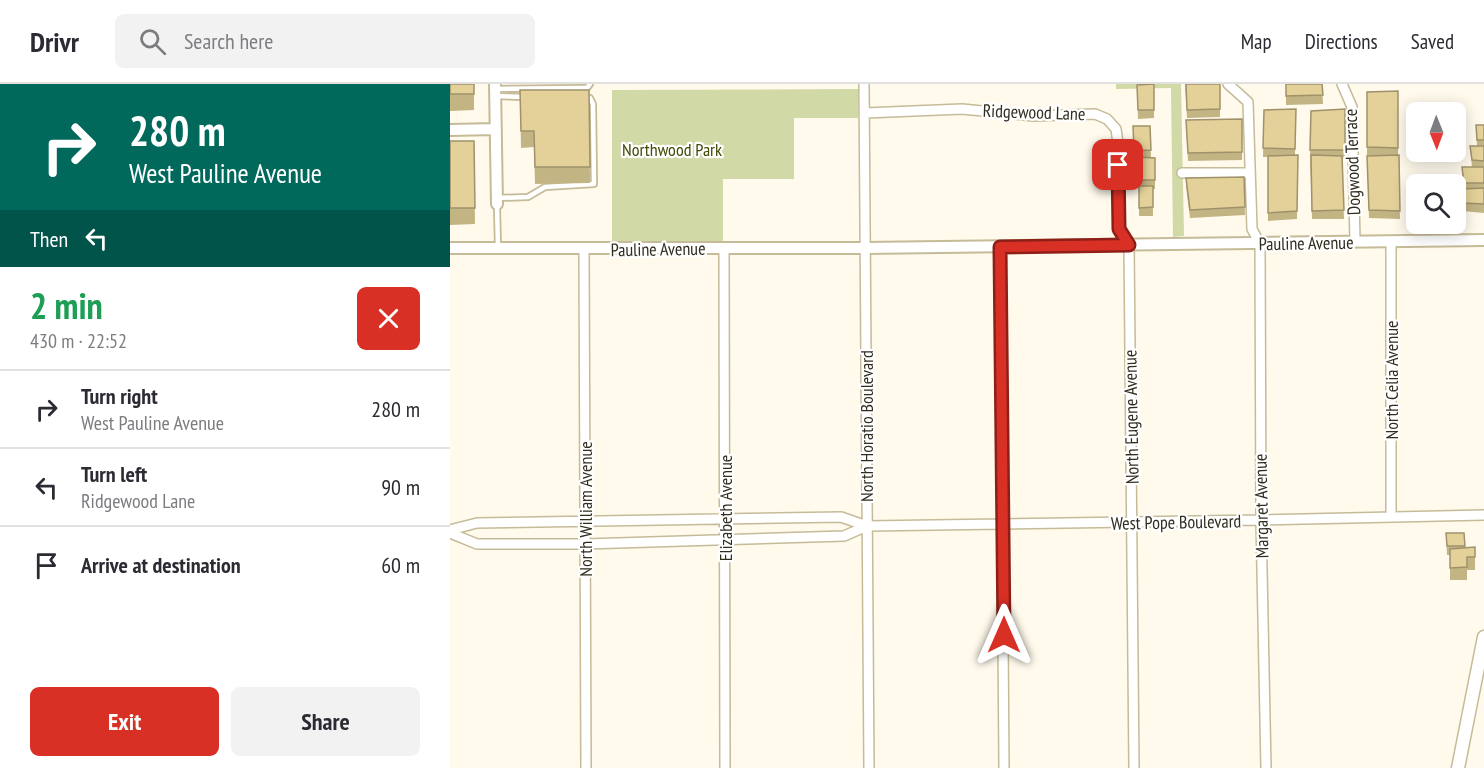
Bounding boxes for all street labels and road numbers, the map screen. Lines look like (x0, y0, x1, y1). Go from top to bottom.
street label: Ridgewood Lane (982, 99, 1086, 125)
street label: Dogwood Terrace (1339, 108, 1365, 216)
street label: Pauline Avenue (1258, 231, 1354, 255)
street label: Pauline Avenue (610, 237, 706, 261)
street label: North Celia Avenue (1380, 321, 1403, 439)
street label: North Horatio Boulevard (855, 350, 878, 502)
street label: North Eugene Avenue (1118, 350, 1144, 484)
street label: North William Avenue (574, 441, 597, 577)
street label: Margaret Avenue (1249, 453, 1273, 559)
street label: Elizabeth Avenue (714, 455, 737, 561)
street label: West Pope Boulevard (1111, 509, 1241, 535)

